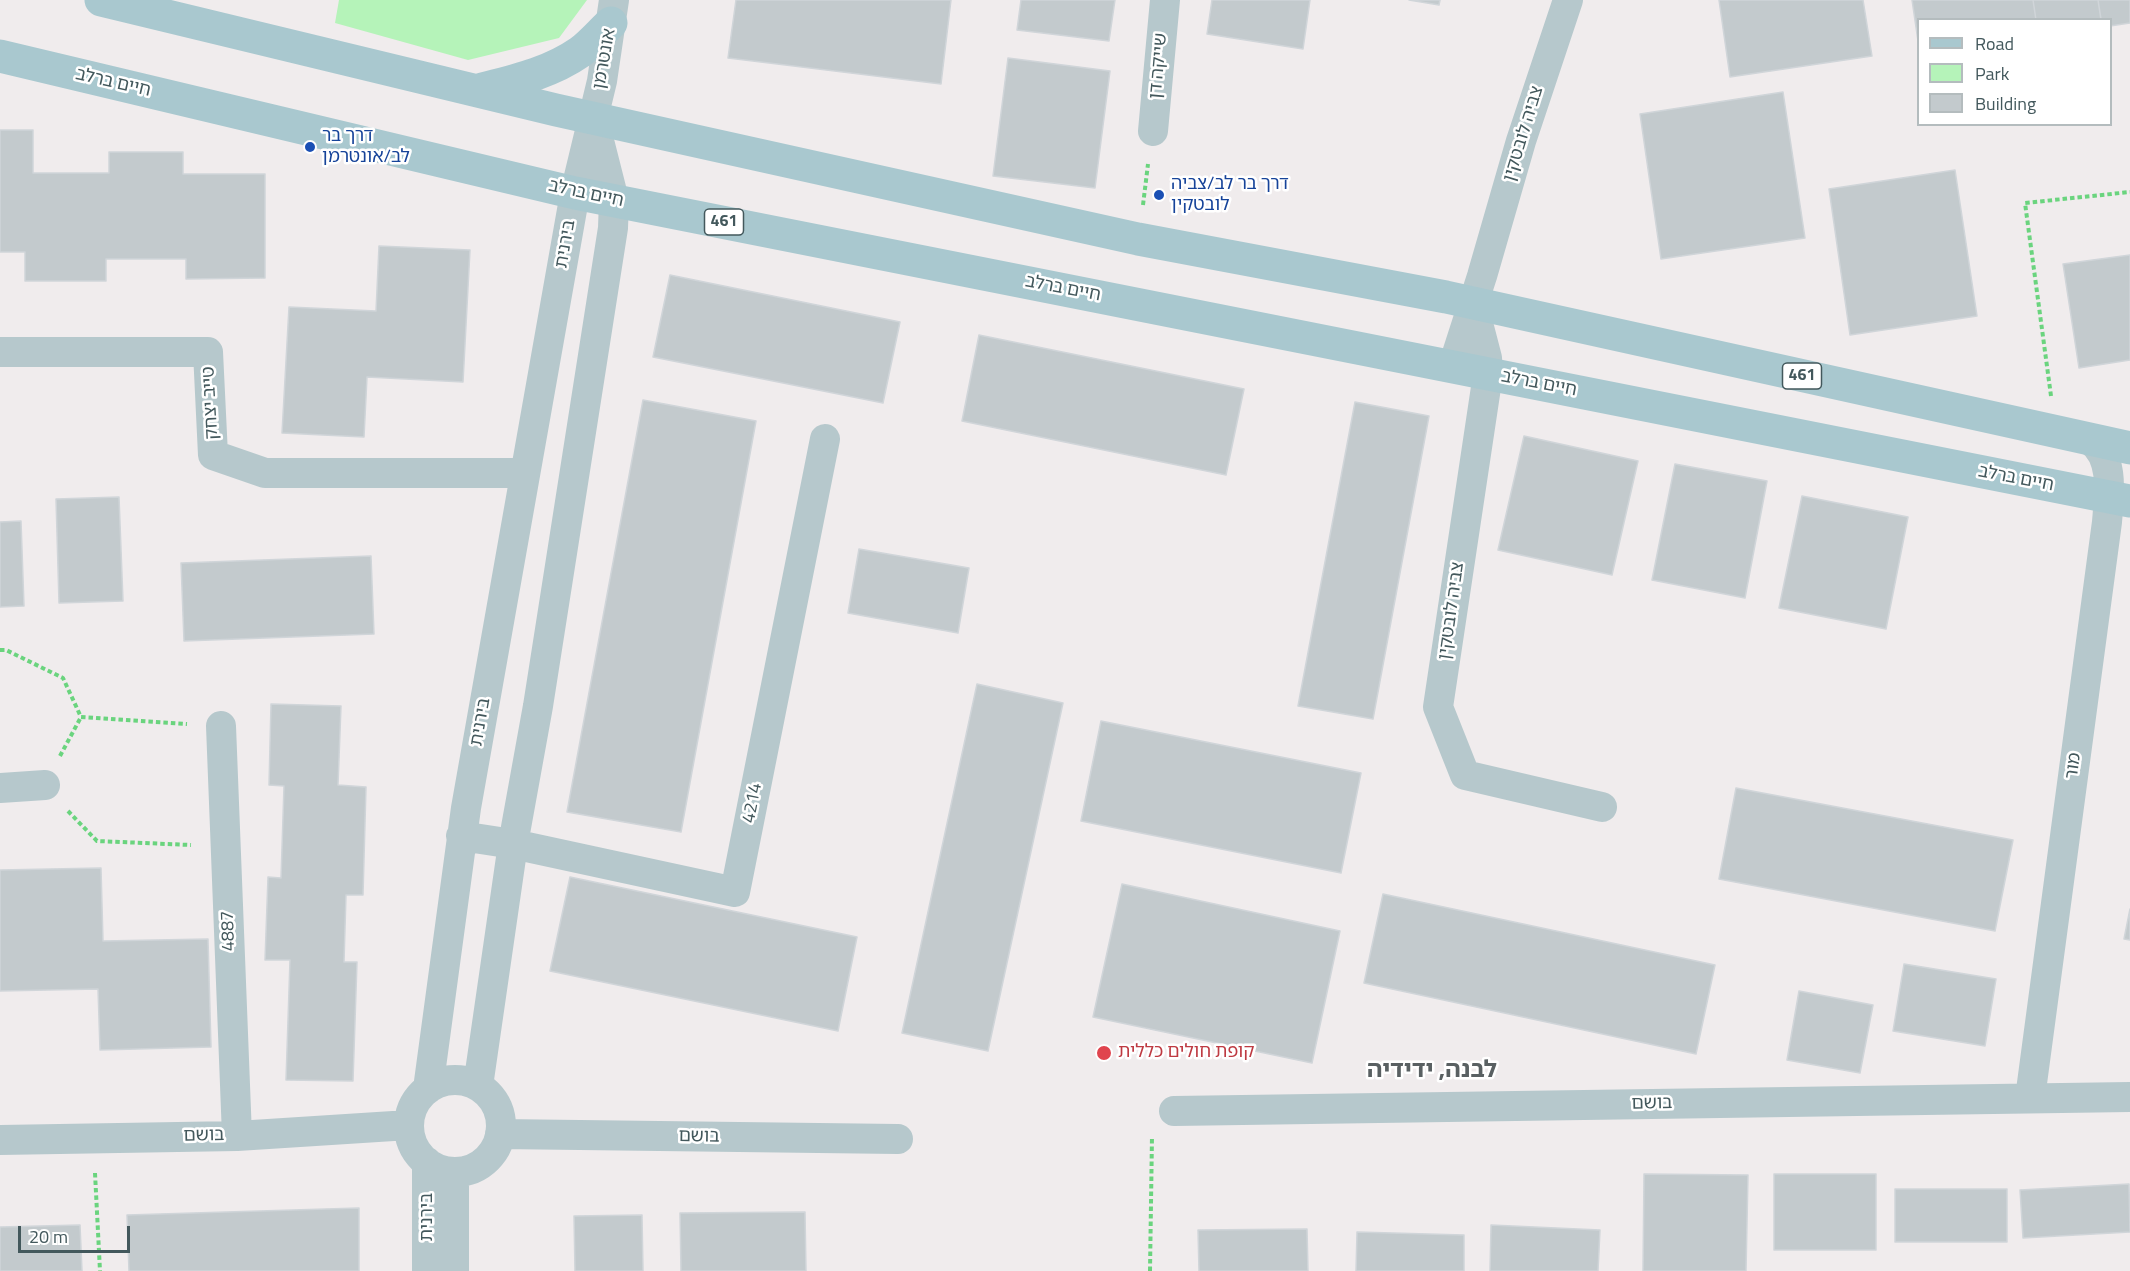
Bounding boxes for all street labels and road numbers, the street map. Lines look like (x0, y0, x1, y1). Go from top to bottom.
street label: אונטרמן (589, 27, 621, 91)
street label: שייקה דן (1145, 32, 1173, 100)
street label: חיים ברלב (73, 64, 153, 102)
street label: צביה לובטקין (1499, 84, 1549, 184)
street label: חיים ברלב (546, 175, 626, 213)
road number: 461 (704, 209, 744, 235)
street label: בירנית (551, 218, 581, 270)
street label: חיים ברלב (1023, 271, 1103, 307)
road number: 461 (1782, 363, 1822, 389)
street label: טייב יצחק (198, 366, 224, 440)
street label: חיים ברלב (1499, 366, 1579, 402)
street label: חיים ברלב (1976, 461, 2056, 497)
street label: צביה לובטקין (1434, 561, 1470, 661)
street label: בירנית (466, 696, 496, 748)
street label: מור (2061, 751, 2087, 781)
street label: 4214 (739, 781, 767, 825)
street label: 4887 (218, 910, 240, 952)
street label: בושם (1631, 1093, 1673, 1115)
street label: בושם (183, 1125, 225, 1147)
street label: בושם (678, 1126, 720, 1148)
street label: בירנית (417, 1193, 439, 1241)

